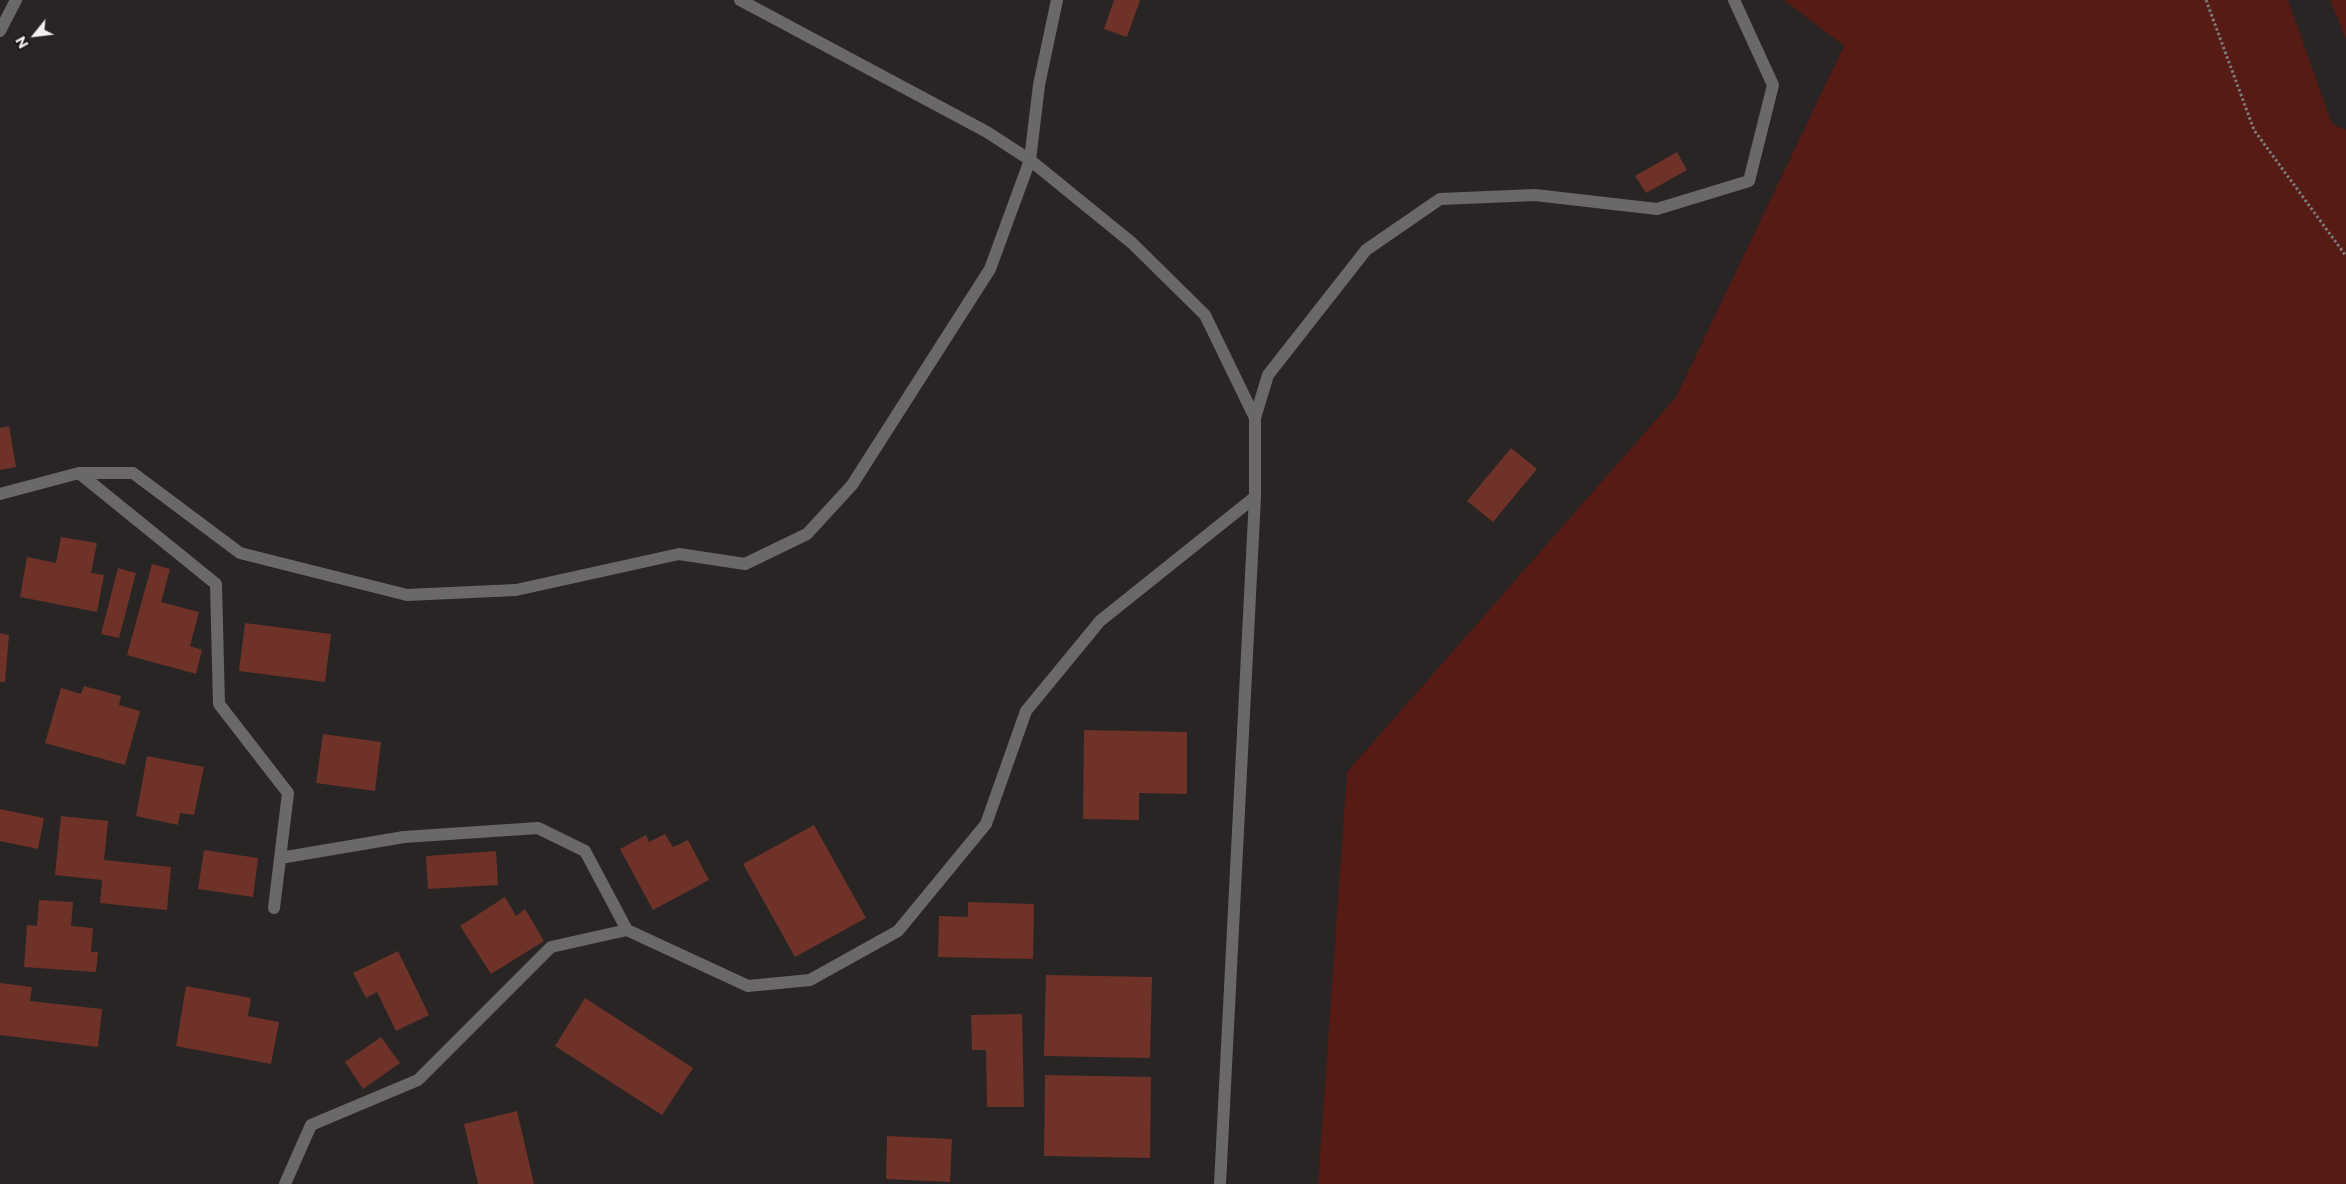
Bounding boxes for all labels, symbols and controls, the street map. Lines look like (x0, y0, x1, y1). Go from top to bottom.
north arrow (10, 10, 60, 60)
text: N (11, 33, 32, 52)

